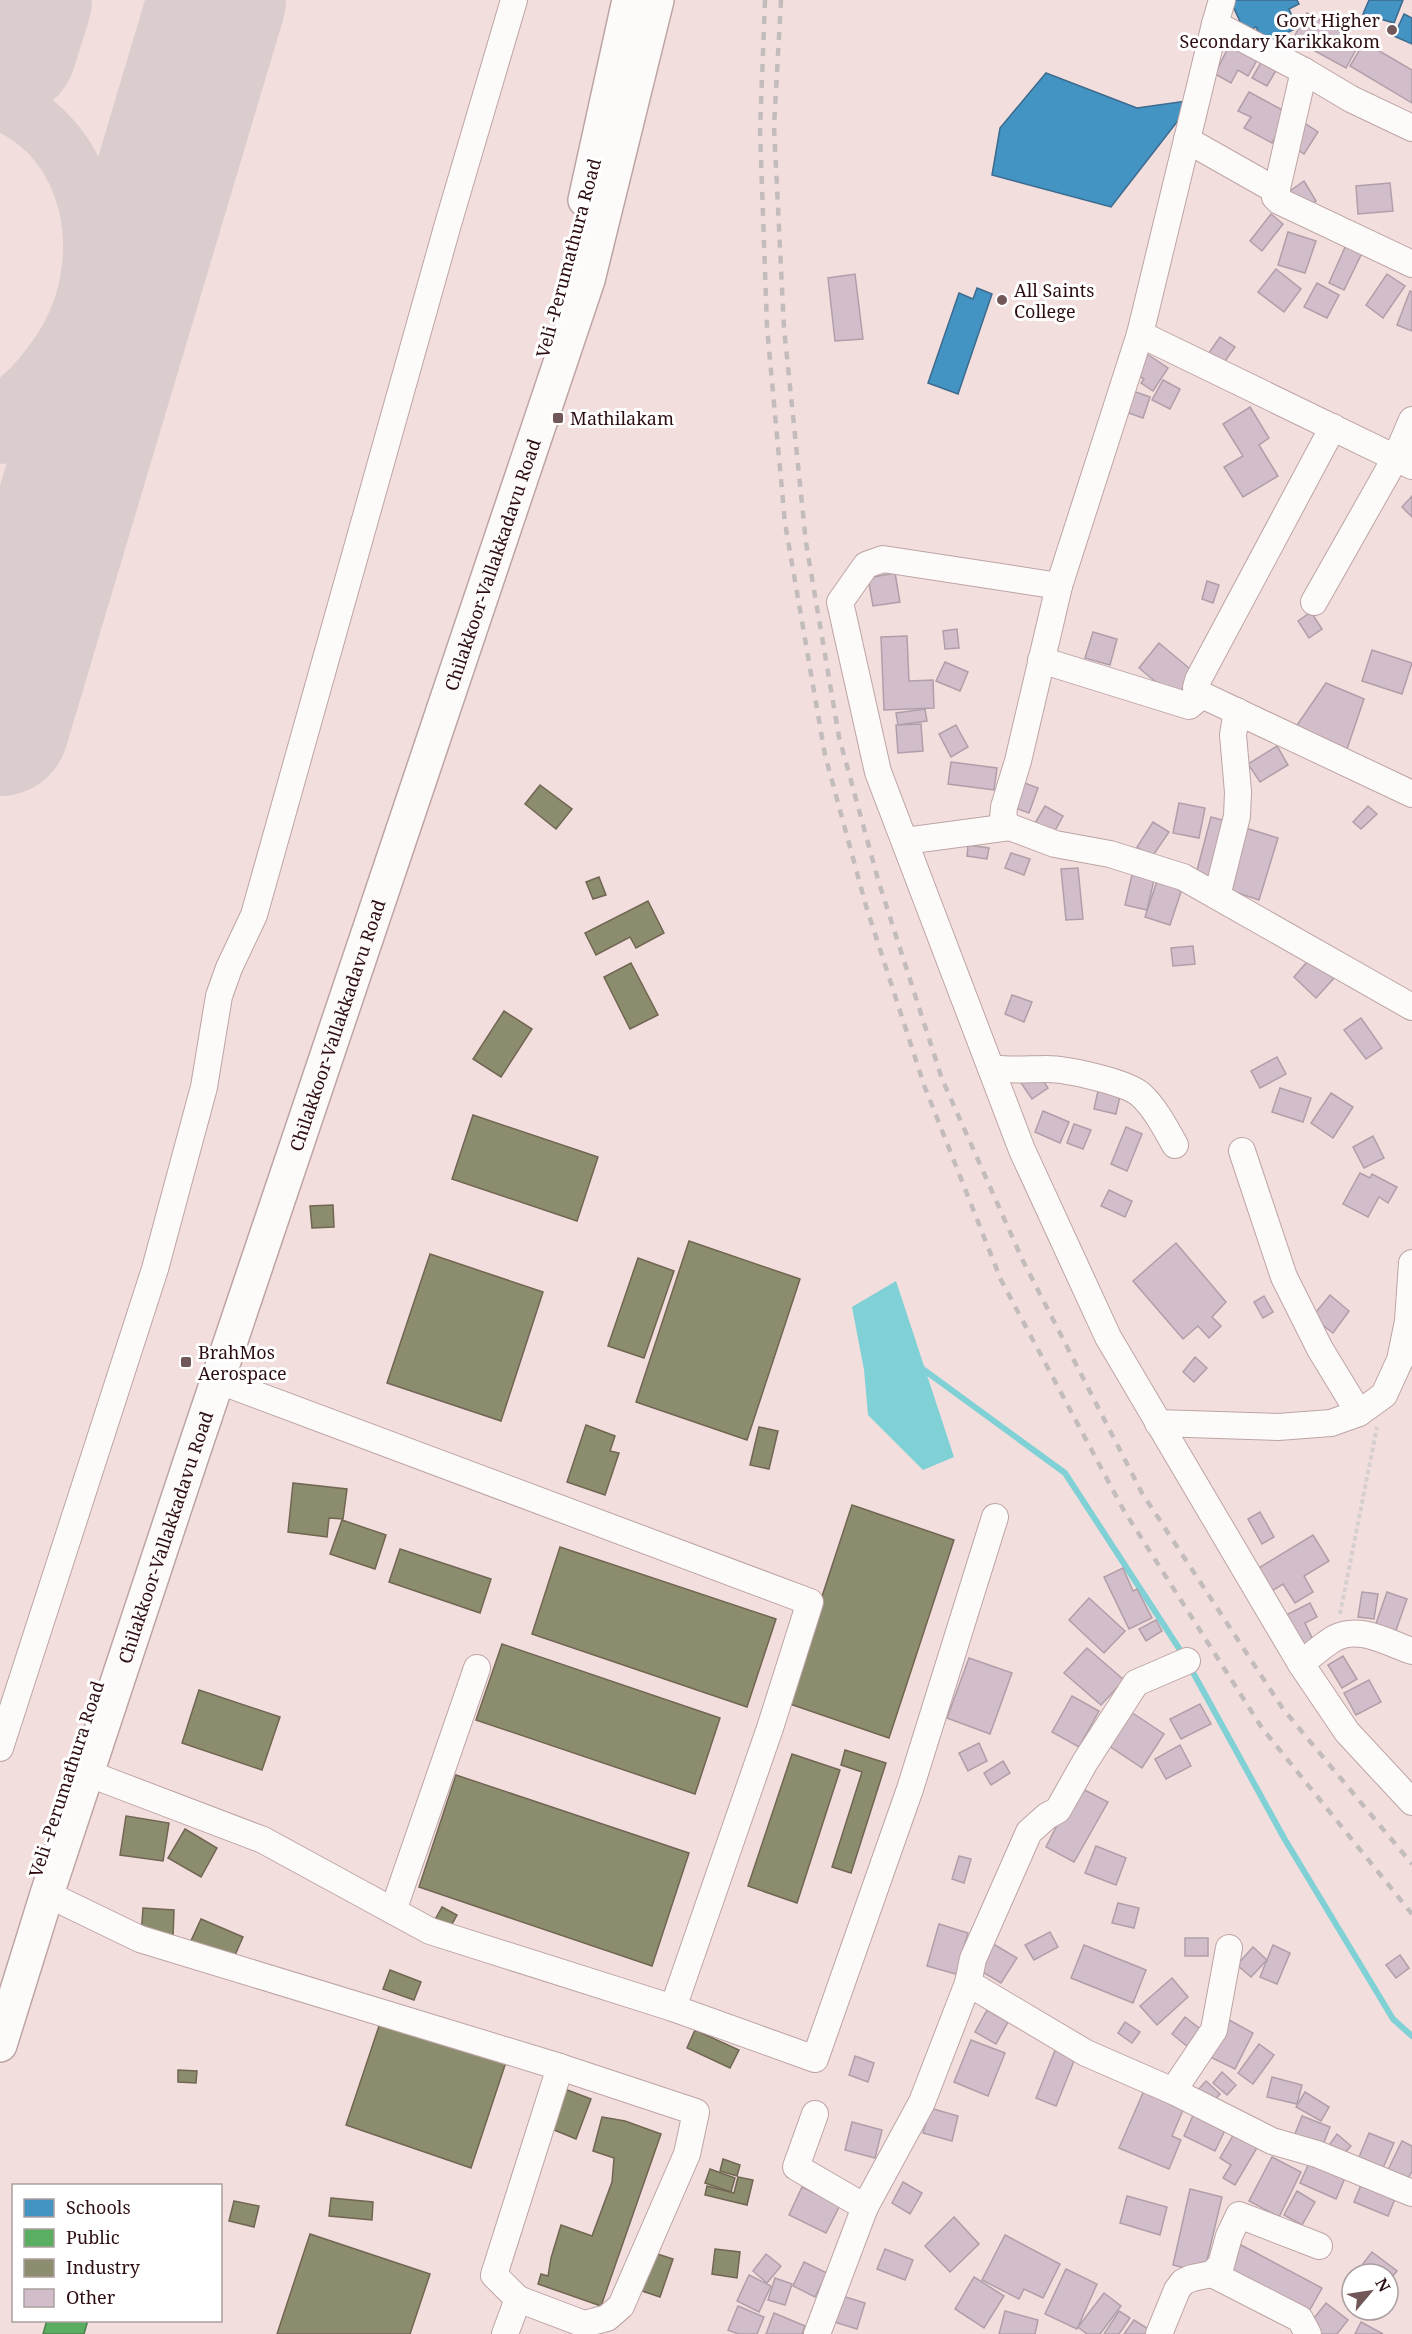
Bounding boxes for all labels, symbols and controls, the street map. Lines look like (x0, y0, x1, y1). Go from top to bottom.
place label: Govt Higher Secondary Karikkakom (1179, 8, 1381, 53)
marker: Govt Higher Secondary Karikkakom (1385, 23, 1399, 37)
street label: Veli -Perumathura Road (530, 156, 606, 360)
place label: All Saints College (1014, 278, 1094, 323)
marker: All Saints College (995, 293, 1009, 307)
place label: Mathilakam (570, 406, 674, 430)
marker: Mathilakam (551, 411, 565, 425)
street label: Chilakkoor-Vallakkadavu Road (439, 436, 546, 694)
street label: Chilakkoor-Vallakkadavu Road (283, 896, 391, 1154)
place label: BrahMos Aerospace (198, 1340, 287, 1385)
marker: BrahMos Aerospace (179, 1355, 193, 1369)
street label: Chilakkoor-Vallakkadavu Road (112, 1408, 218, 1667)
street label: Veli -Perumathura Road (23, 1678, 109, 1880)
legend (12, 2184, 222, 2322)
text: Schools (66, 2195, 131, 2219)
text: Public (66, 2225, 120, 2249)
text: Industry (66, 2255, 141, 2279)
north arrow (1340, 2262, 1400, 2322)
text: N (1370, 2274, 1396, 2296)
text: Other (66, 2285, 116, 2309)

